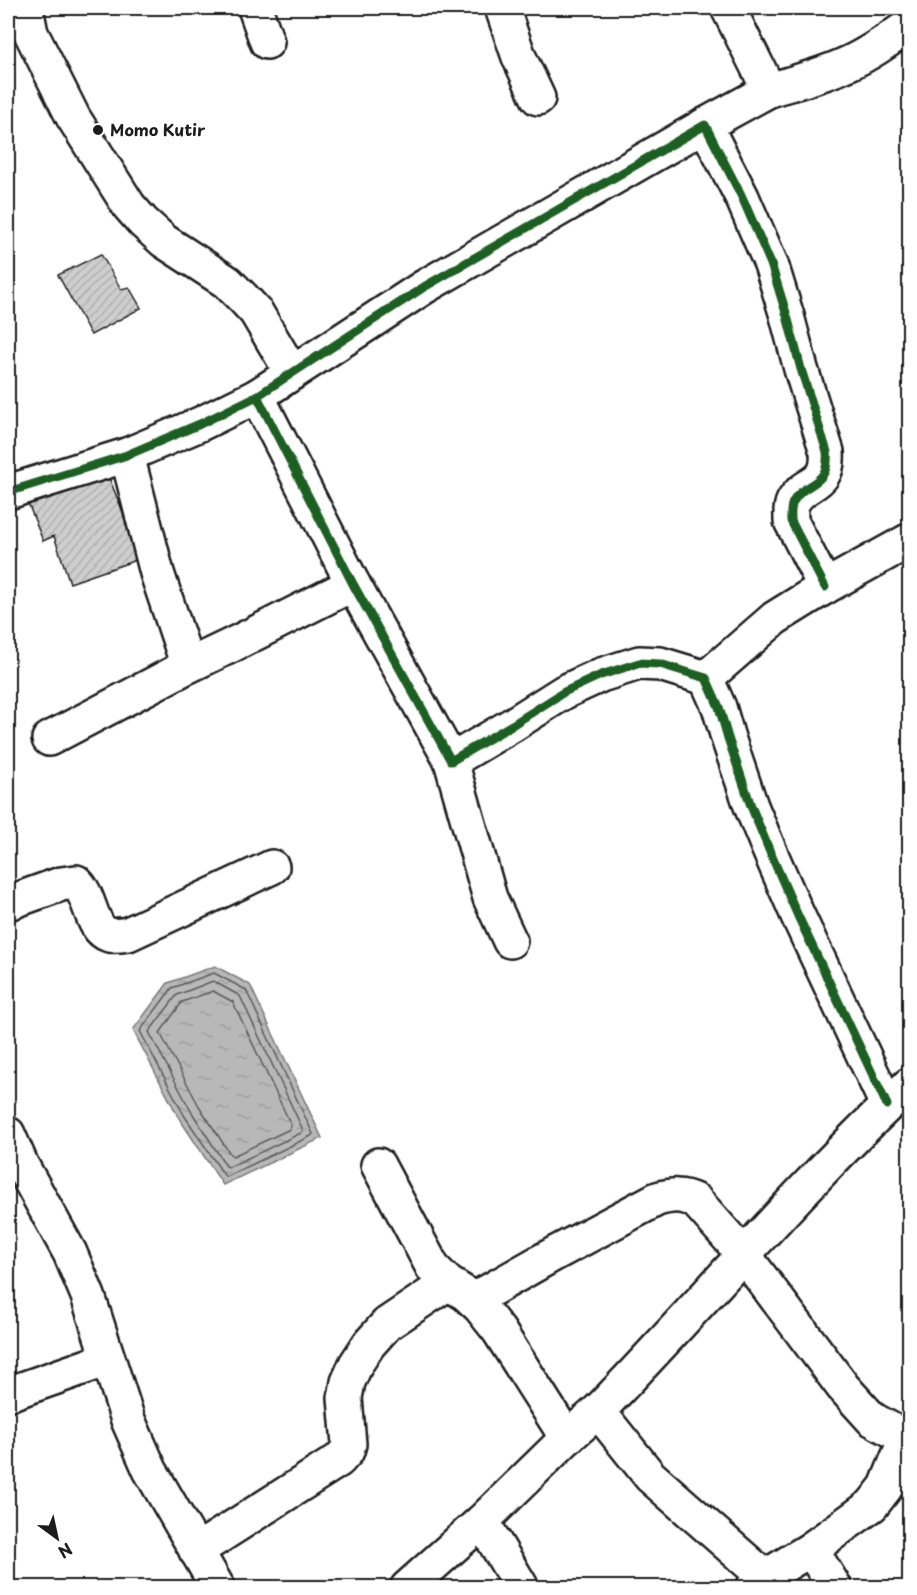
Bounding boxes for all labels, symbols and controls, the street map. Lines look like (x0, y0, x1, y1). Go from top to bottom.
place label: Momo Kutir (110, 117, 206, 141)
marker: Momo Kutir (91, 123, 105, 137)
north arrow (27, 1508, 87, 1568)
text: N (54, 1538, 78, 1565)

